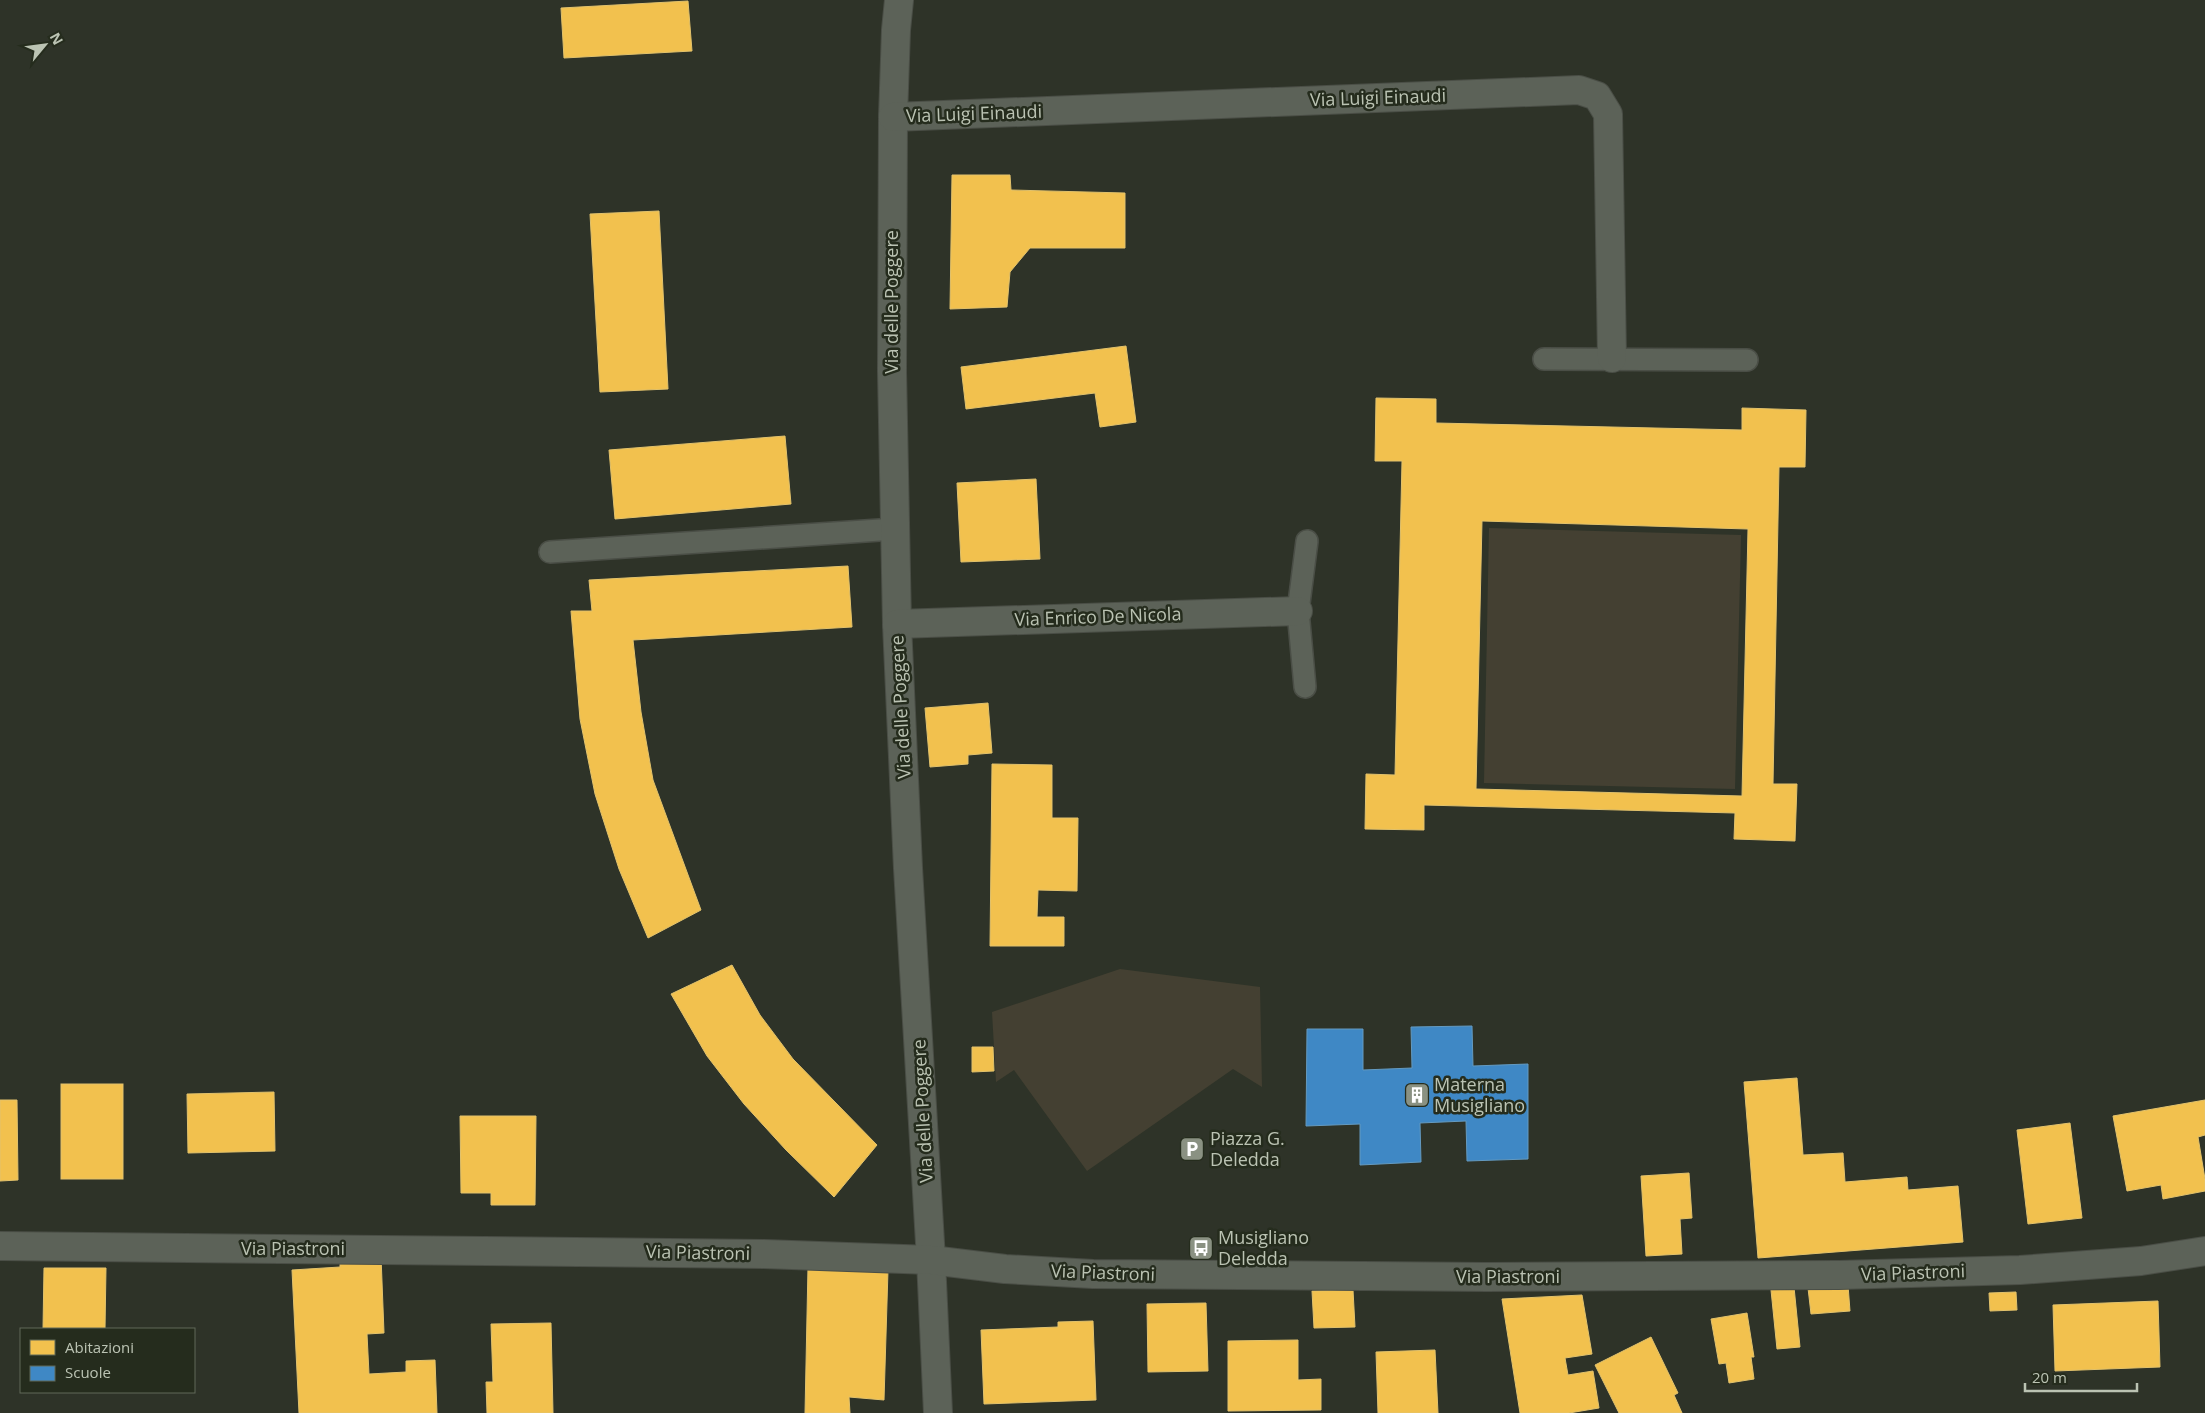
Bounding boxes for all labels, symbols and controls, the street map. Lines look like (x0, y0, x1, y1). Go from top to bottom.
north arrow (20, 20, 70, 70)
text: N (46, 29, 68, 48)
street label: Via Luigi Einaudi (1310, 83, 1446, 111)
street label: Via Luigi Einaudi (906, 99, 1042, 127)
street label: Via delle Poggere (879, 230, 903, 374)
street label: Via Enrico De Nicola (1014, 601, 1182, 631)
street label: Via delle Poggere (884, 635, 916, 779)
street label: Via delle Poggere (906, 1039, 938, 1183)
place label: Materna Musigliano (1434, 1072, 1525, 1117)
building icon: Materna Musigliano (1404, 1082, 1430, 1108)
place label: Piazza G. Deledda (1210, 1126, 1285, 1171)
parking icon: Piazza G. Deledda (1179, 1136, 1205, 1162)
place label: Musigliano Deledda (1218, 1225, 1309, 1270)
bus stop icon: Musigliano Deledda (1188, 1235, 1214, 1261)
street label: Via Piastroni (241, 1236, 345, 1260)
street label: Via Piastroni (646, 1239, 750, 1265)
street label: Via Piastroni (1051, 1258, 1155, 1286)
street label: Via Piastroni (1861, 1258, 1965, 1286)
street label: Via Piastroni (1456, 1264, 1560, 1288)
legend (20, 1328, 195, 1393)
text: Abitazioni (65, 1337, 134, 1357)
scale bar (2025, 1360, 2138, 1392)
text: Scuole (65, 1362, 111, 1382)
text: 20 m (2032, 1367, 2067, 1387)

